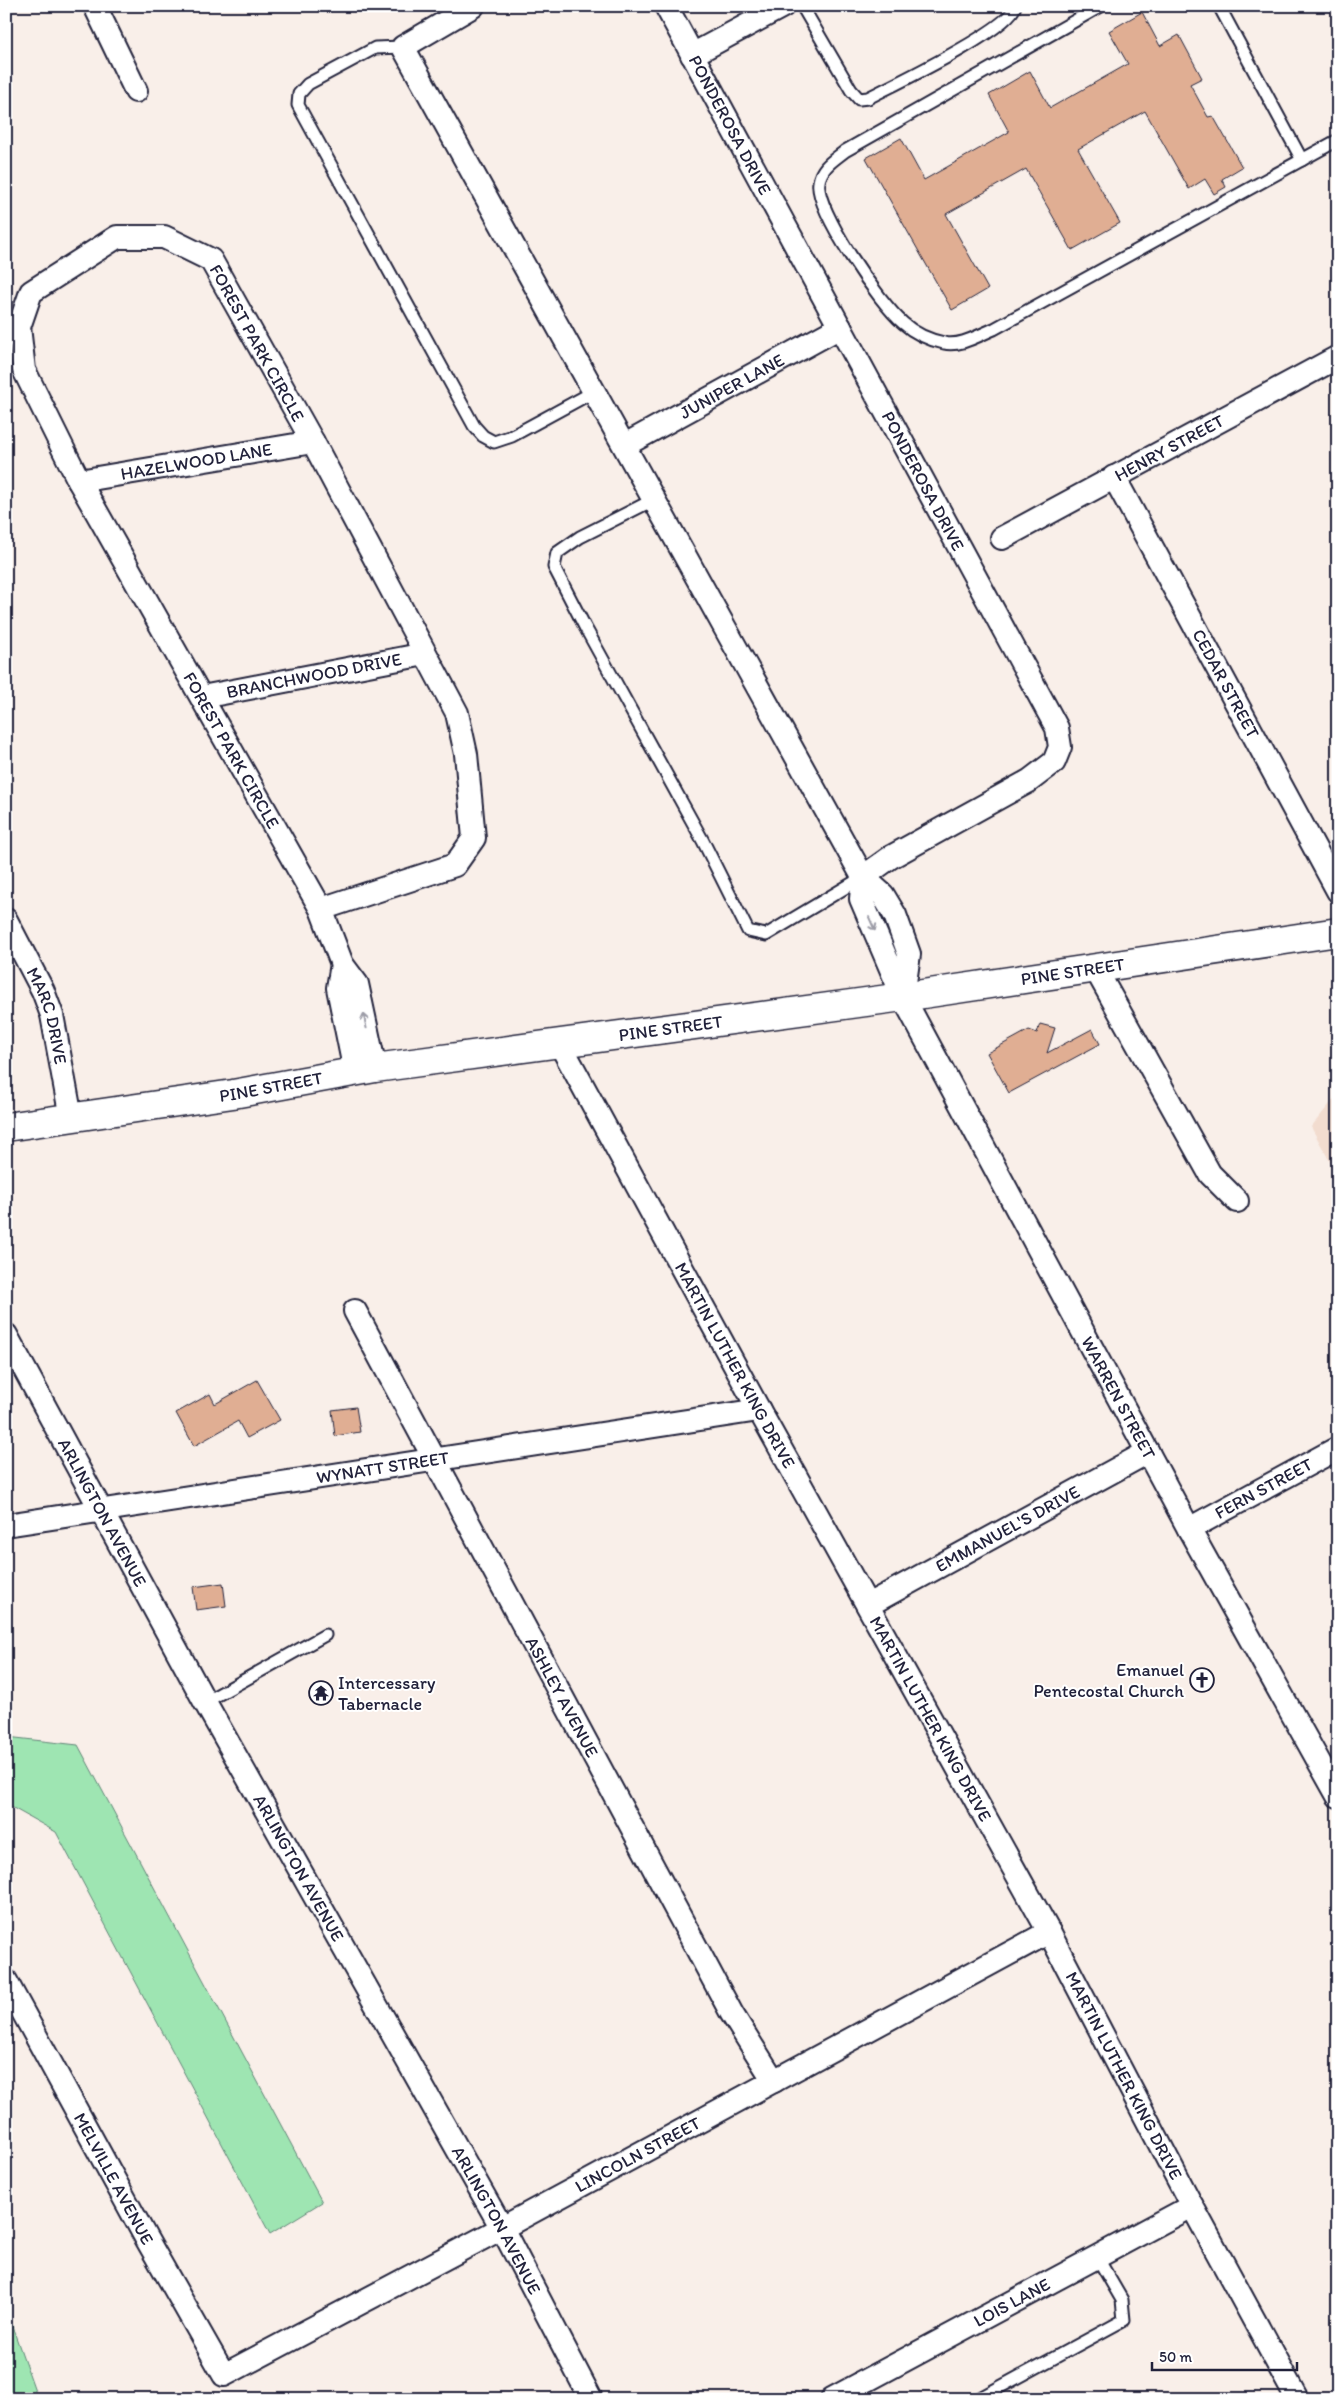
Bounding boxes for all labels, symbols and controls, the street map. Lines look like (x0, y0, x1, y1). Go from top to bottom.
street label: PONDEROSA DRIVE (684, 51, 776, 199)
street label: FOREST PARK CIRCLE (205, 261, 309, 425)
street label: JUNIPER LANE (676, 349, 788, 424)
street label: PONDEROSA DRIVE (877, 407, 969, 555)
street label: HENRY STREET (1111, 409, 1228, 486)
street label: HAZELWOOD LANE (119, 438, 274, 485)
street label: CEDAR STREET (1187, 625, 1264, 742)
street label: BRANCHWOOD DRIVE (225, 648, 403, 703)
street label: FOREST PARK CIRCLE (178, 668, 284, 833)
one-way arrow (868, 916, 878, 931)
street label: PINE STREET (1019, 953, 1126, 990)
street label: MARC DRIVE (21, 963, 72, 1066)
street label: PINE STREET (617, 1010, 724, 1046)
one-way arrow (360, 1013, 369, 1029)
street label: PINE STREET (218, 1067, 324, 1107)
street label: MARTIN LUTHER KING DRIVE (670, 1258, 800, 1472)
street label: WARREN STREET (1076, 1332, 1160, 1463)
street label: ARLINGTON AVENUE (53, 1434, 151, 1591)
street label: WYNATT STREET (315, 1446, 451, 1488)
street label: FERN STREET (1211, 1453, 1316, 1524)
street label: EMMANUEL'S DRIVE (932, 1480, 1083, 1577)
street label: MARTIN LUTHER KING DRIVE (865, 1612, 996, 1825)
street label: ASHLEY AVENUE (521, 1633, 603, 1761)
place label: Emanuel Pentecostal Church (1033, 1659, 1184, 1702)
church icon: Emanuel Pentecostal Church (1189, 1667, 1215, 1693)
place label: Intercessary Tabernacle (338, 1672, 436, 1715)
temple icon: Intercessary Tabernacle (308, 1680, 334, 1706)
street label: ARLINGTON AVENUE (248, 1790, 349, 1946)
street label: MARTIN LUTHER KING DRIVE (1061, 1968, 1187, 2183)
street label: MELVILLE AVENUE (69, 2109, 158, 2249)
street label: LINCOLN STREET (571, 2112, 704, 2197)
street label: ARLINGTON AVENUE (447, 2142, 546, 2298)
street label: LOIS LANE (970, 2273, 1054, 2332)
scale bar (1152, 2340, 1296, 2372)
text: 50 m (1159, 2348, 1192, 2366)

